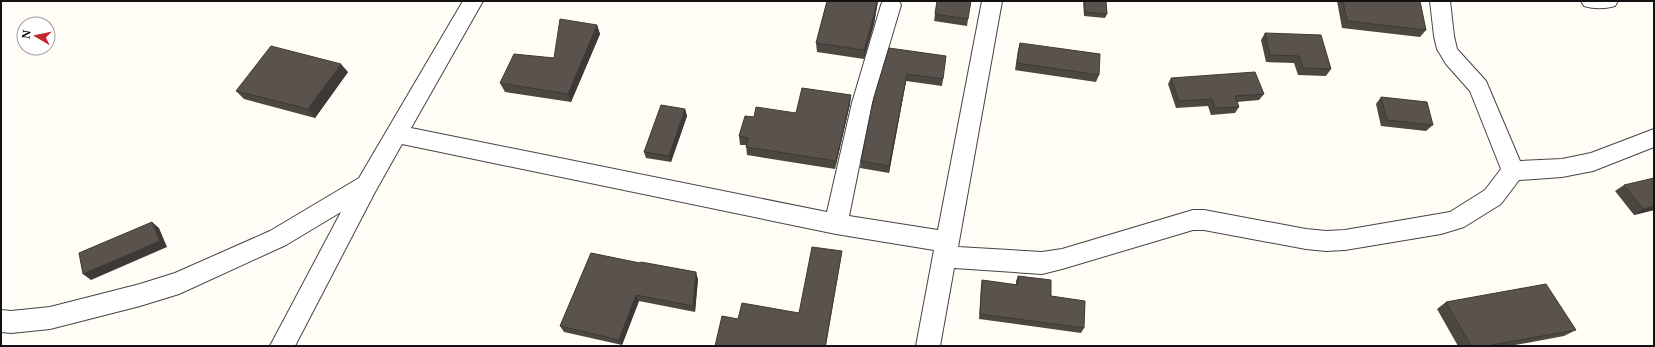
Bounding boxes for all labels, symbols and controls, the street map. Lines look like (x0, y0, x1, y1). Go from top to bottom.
north arrow (16, 16, 56, 56)
text: N (18, 29, 34, 40)

